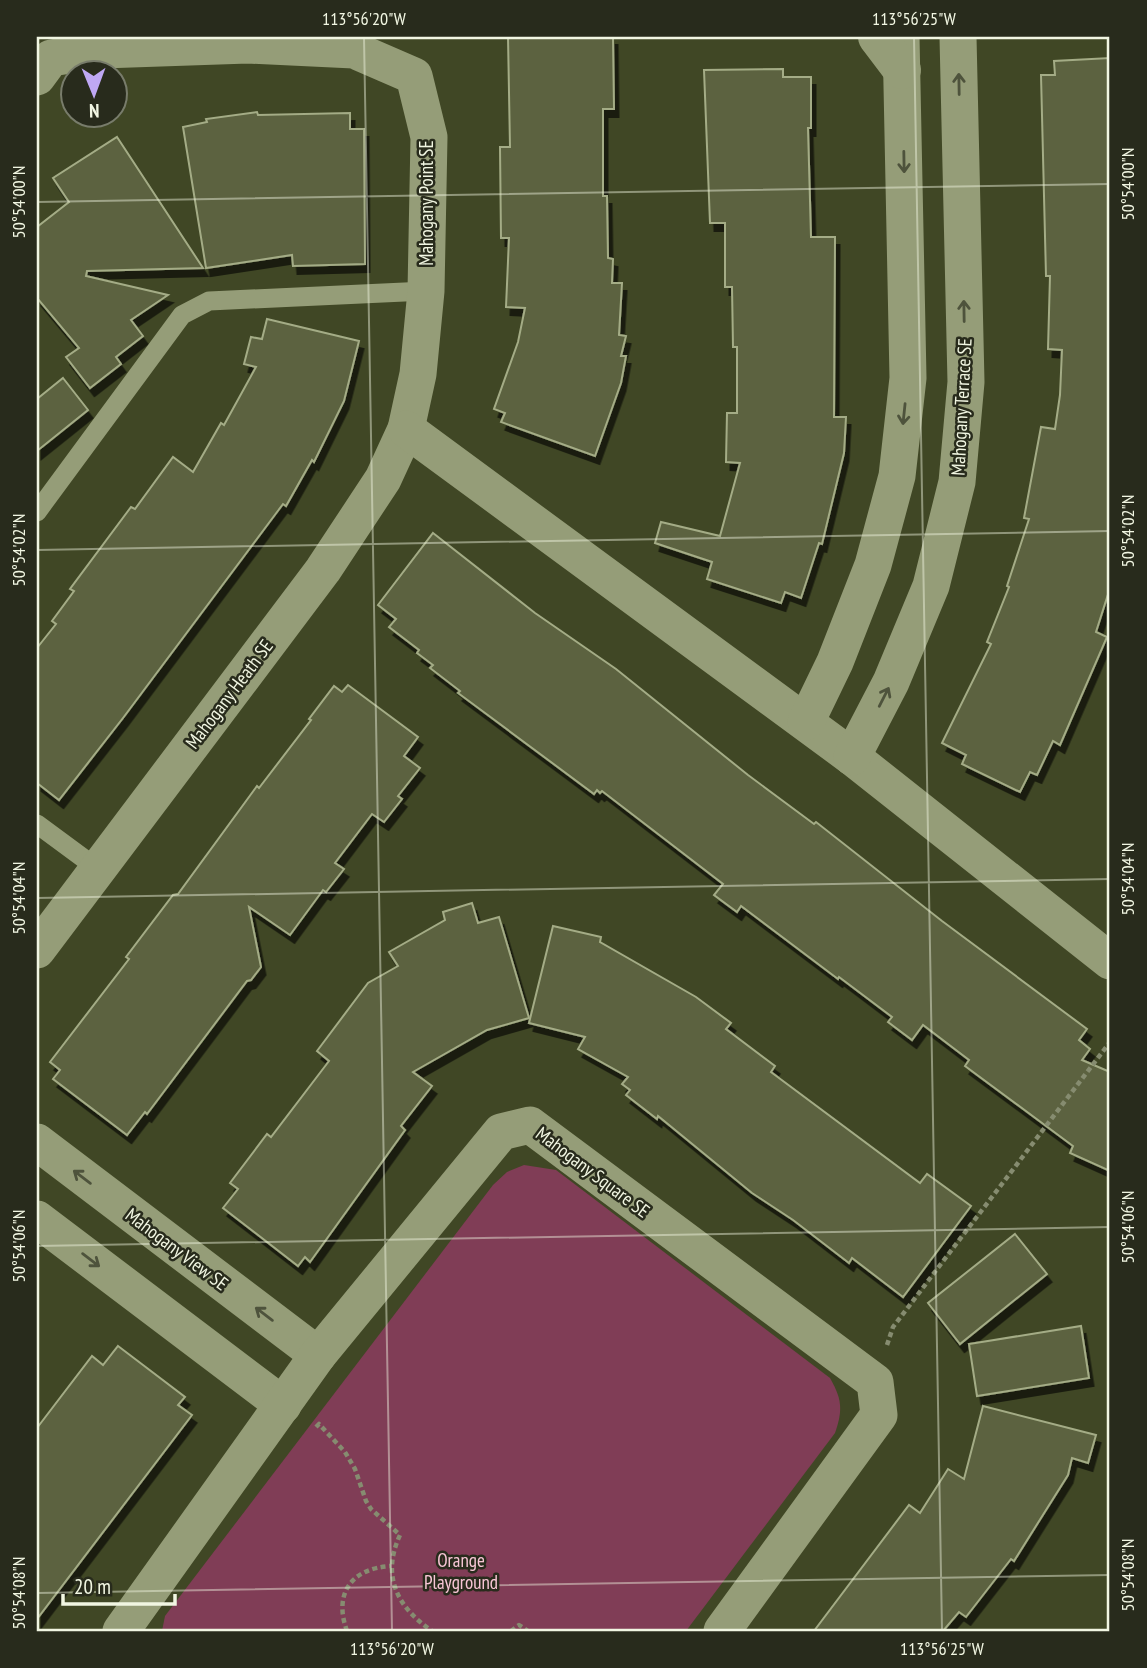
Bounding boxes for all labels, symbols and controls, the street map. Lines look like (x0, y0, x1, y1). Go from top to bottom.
text: 113°56'20"W (322, 7, 406, 30)
text: 113°56'25"W (872, 7, 956, 30)
north arrow (60, 60, 130, 130)
one-way arrow (953, 72, 966, 95)
text: N (89, 99, 100, 123)
street label: Mahogany Point SE (414, 140, 438, 266)
text: 50°54'00"N (1116, 148, 1139, 220)
one-way arrow (897, 151, 910, 174)
text: 50°54'00"N (7, 166, 30, 238)
one-way arrow (958, 300, 971, 323)
street label: Mahogany Terrace SE (945, 338, 977, 476)
one-way arrow (897, 402, 910, 425)
text: 50°54'02"N (1116, 495, 1139, 567)
text: 50°54'02"N (7, 514, 30, 586)
street label: Mahogany Heath SE (180, 635, 278, 753)
one-way arrow (877, 687, 891, 707)
text: 50°54'04"N (1116, 843, 1139, 915)
text: 50°54'04"N (7, 862, 30, 934)
street label: Mahogany Square SE (531, 1121, 655, 1223)
one-way arrow (74, 1169, 92, 1184)
text: 50°54'06"N (1116, 1191, 1139, 1263)
street label: Mahogany View SE (121, 1203, 233, 1295)
text: 50°54'06"N (7, 1210, 30, 1282)
one-way arrow (81, 1253, 100, 1268)
one-way arrow (255, 1307, 273, 1322)
text: 50°54'08"N (1116, 1539, 1139, 1611)
park label: Orange Playground (424, 1548, 498, 1594)
text: 50°54'08"N (7, 1557, 30, 1629)
scale bar (63, 1563, 175, 1607)
text: 20 m (74, 1573, 111, 1600)
text: 113°56'20"W (350, 1637, 434, 1660)
text: 113°56'25"W (900, 1637, 984, 1660)

